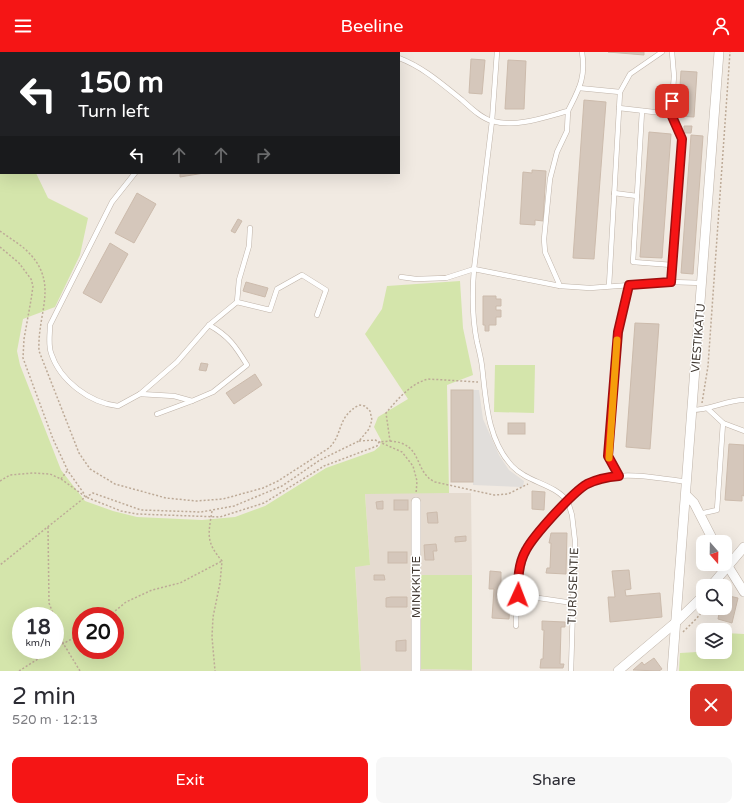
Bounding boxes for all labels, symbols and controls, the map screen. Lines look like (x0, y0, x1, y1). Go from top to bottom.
icon: menu (12, 15, 34, 37)
text: Beeline (341, 15, 403, 37)
icon: person (710, 15, 732, 37)
text: 150 m (78, 66, 164, 100)
icon: left (12, 68, 64, 120)
pin (655, 84, 689, 118)
icon: arrive (661, 90, 683, 112)
text: Turn left (78, 100, 150, 122)
icon: left (126, 144, 148, 166)
icon: ahead (168, 144, 190, 166)
icon: ahead (210, 144, 232, 166)
icon: right (252, 144, 274, 166)
street label: VIESTIKATU (688, 303, 708, 373)
north arrow (696, 535, 732, 571)
map controls (696, 535, 732, 659)
street label: TURUSENTIE (565, 547, 581, 625)
street label: MINKKITIE (409, 555, 423, 618)
position arrow (497, 574, 539, 616)
button: search (696, 579, 732, 615)
speed limit sign: 20 (72, 607, 124, 659)
text: 18 (25, 616, 51, 640)
button: layers (696, 623, 732, 659)
text: km/h (25, 637, 51, 649)
text: 2 min (12, 682, 76, 711)
button: close (690, 684, 732, 726)
text: 520 m · 12:13 (12, 712, 98, 728)
button: Exit (12, 757, 368, 803)
button: Share (376, 757, 732, 803)

